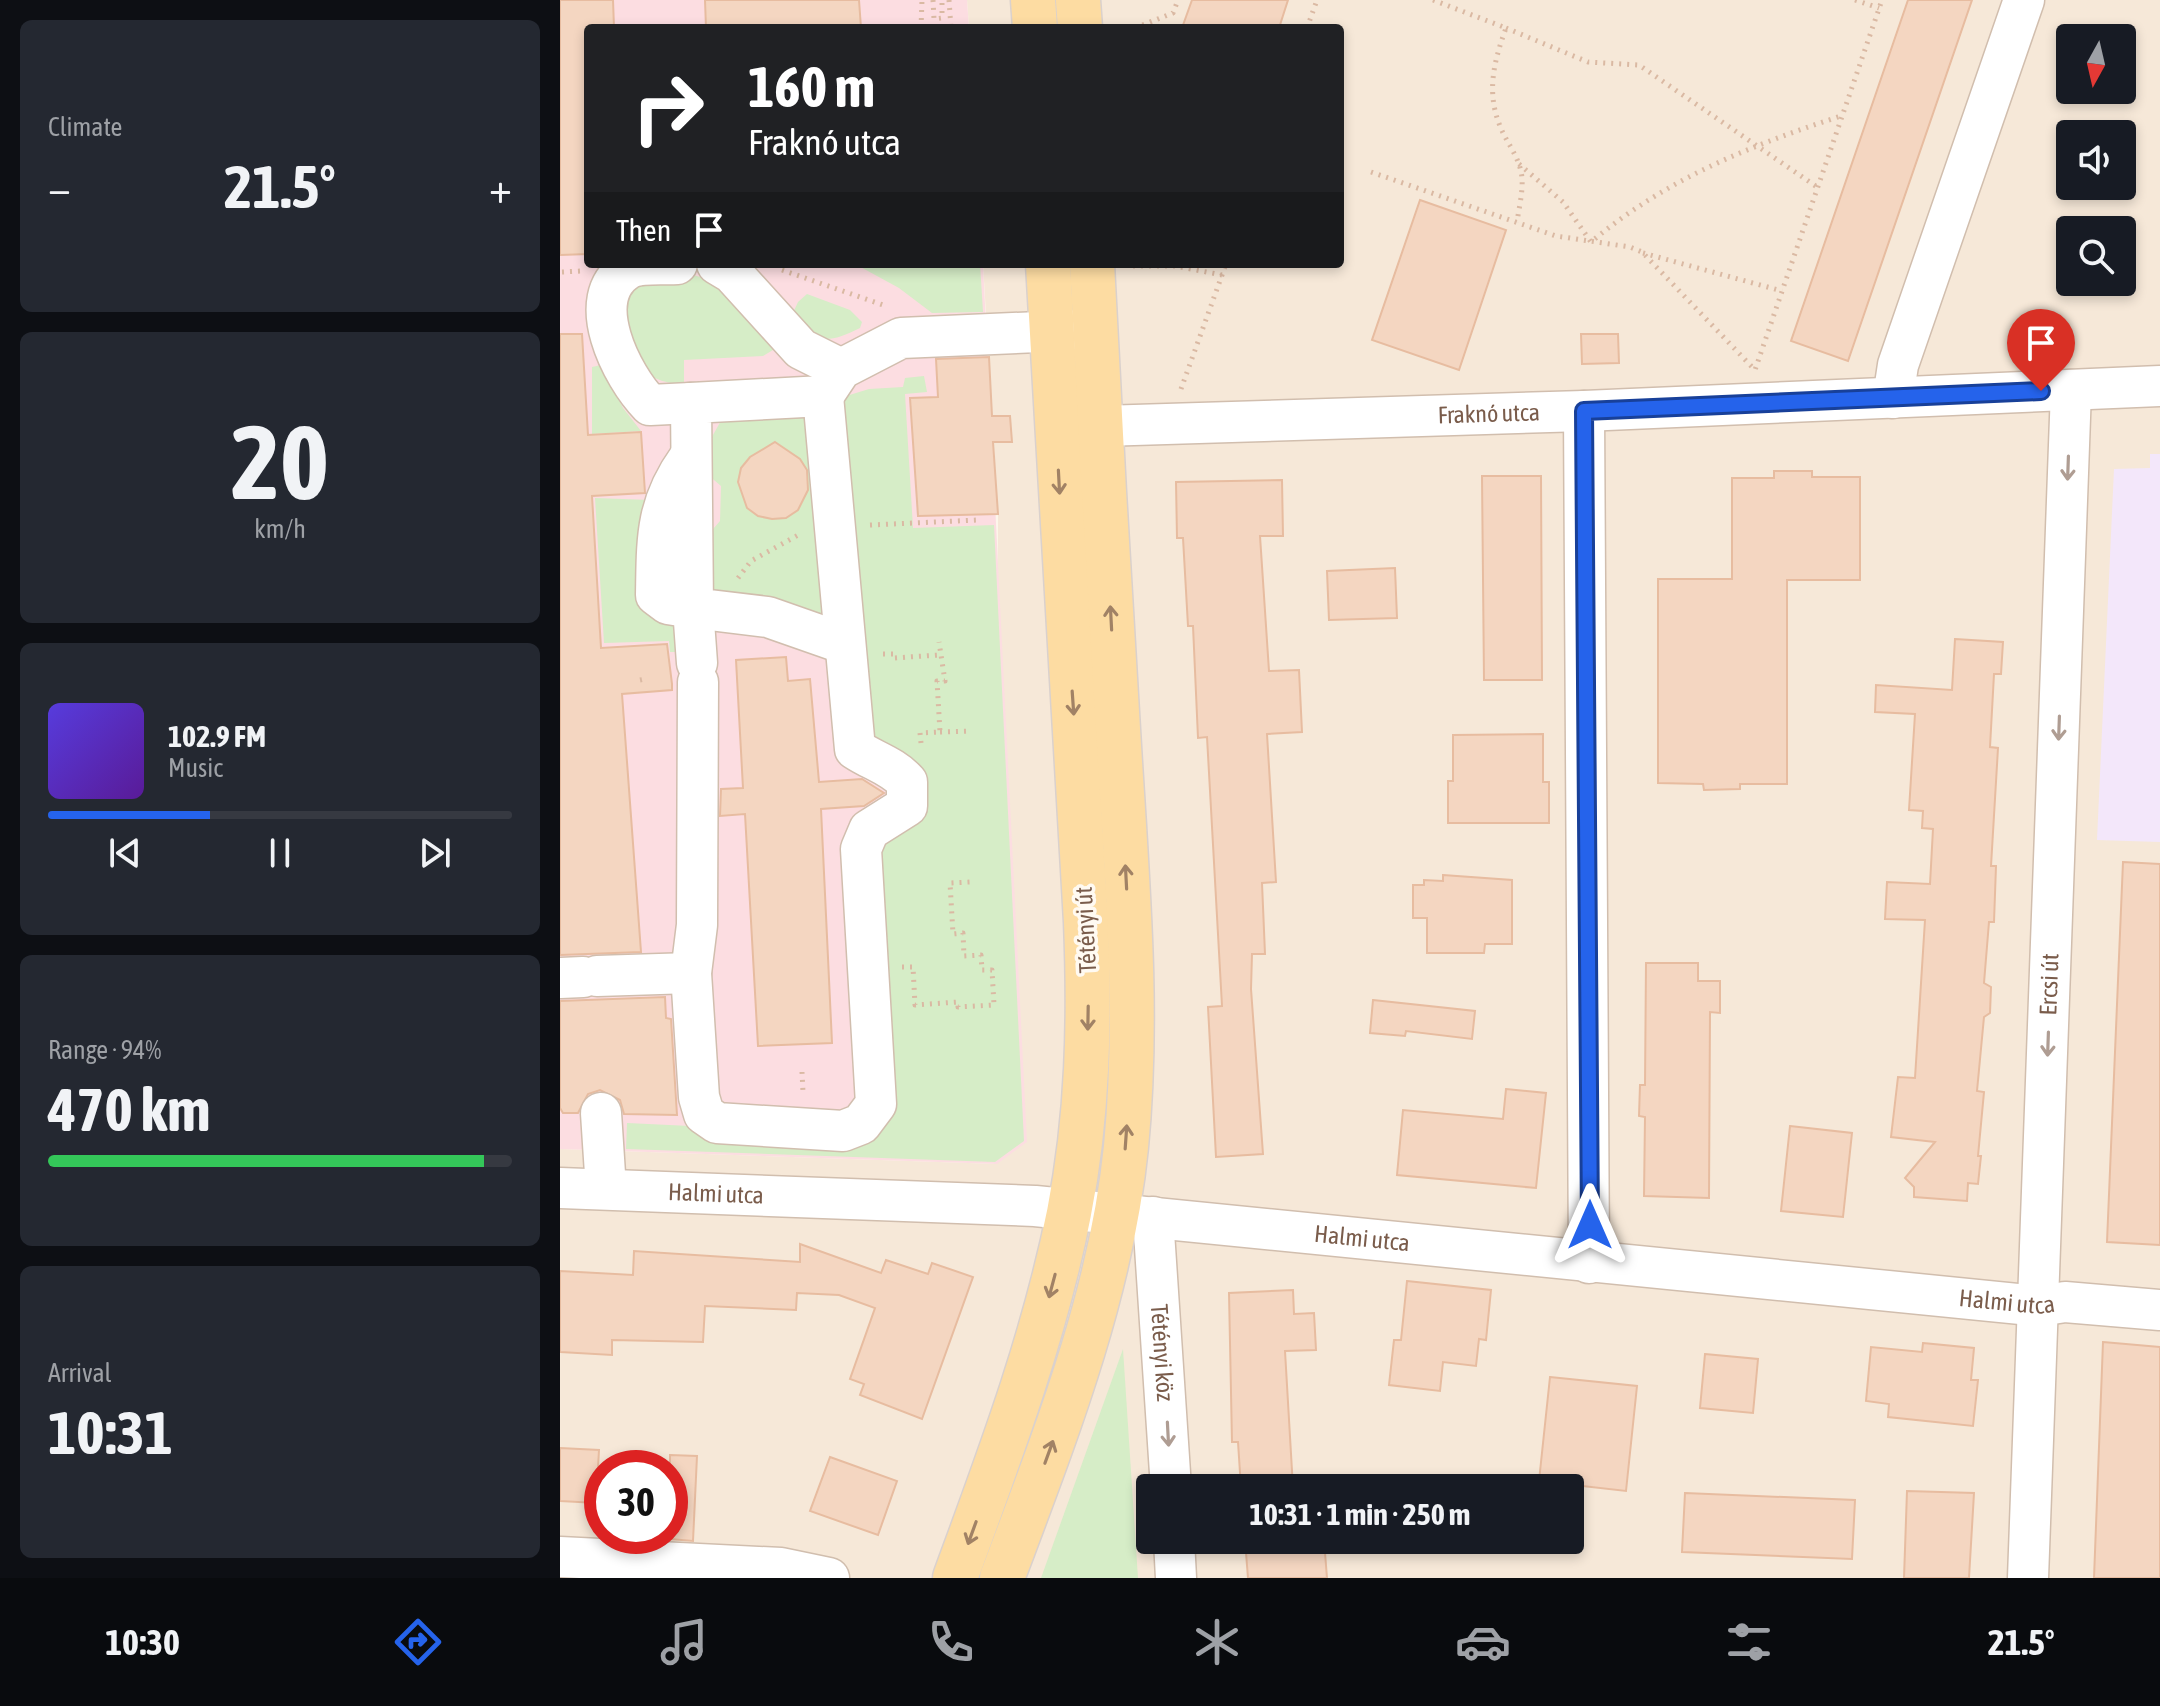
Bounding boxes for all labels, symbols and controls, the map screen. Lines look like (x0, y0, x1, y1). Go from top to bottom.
north arrow (2056, 24, 2136, 104)
map controls (2056, 24, 2136, 296)
text: 160 m (748, 55, 875, 119)
icon: right (616, 56, 720, 160)
text: Climate (48, 112, 122, 142)
button: sound (2056, 120, 2136, 200)
text: Fraknó utca (748, 121, 901, 163)
text: 21.5° (224, 152, 336, 221)
text: − (48, 162, 71, 212)
text: + (489, 162, 512, 212)
icon: arrive (687, 208, 731, 252)
text: Then (616, 213, 671, 247)
button: search (2056, 216, 2136, 296)
pin (2007, 309, 2075, 391)
icon: arrive (2019, 321, 2063, 365)
street label: Fraknó utca (1437, 398, 1540, 429)
text: 20 (231, 402, 329, 521)
one-way arrow (2061, 454, 2076, 481)
one-way arrow (1052, 468, 1067, 495)
text: km/h (254, 514, 306, 544)
one-way arrow (1103, 605, 1118, 632)
one-way arrow (1066, 689, 1081, 716)
one-way arrow (2052, 714, 2067, 741)
text: 102.9 FM (168, 719, 266, 753)
text: Music (168, 753, 223, 783)
icon: previous (103, 831, 147, 875)
icon: pause (258, 831, 302, 875)
icon: next (413, 831, 457, 875)
one-way arrow (1119, 864, 1134, 891)
street label: Tétényi út (1070, 886, 1101, 974)
street label: Ercsi út (2034, 953, 2064, 1016)
one-way arrow (1080, 1004, 1096, 1031)
one-way arrow (2041, 1030, 2056, 1057)
text: Range · 94% (48, 1035, 161, 1065)
text: 470 km (48, 1075, 210, 1144)
one-way arrow (1119, 1124, 1134, 1151)
street label: Halmi utca (667, 1178, 764, 1209)
position arrow (1548, 1183, 1632, 1267)
street label: Halmi utca (1313, 1220, 1411, 1256)
one-way arrow (1044, 1272, 1059, 1298)
street label: Halmi utca (1958, 1284, 2056, 1320)
street label: Tétényi köz (1146, 1303, 1179, 1403)
text: Arrival (48, 1358, 112, 1388)
text: 10:31 (48, 1398, 173, 1467)
one-way arrow (1160, 1420, 1175, 1447)
one-way arrow (1043, 1441, 1057, 1465)
speed limit sign: 30 (584, 1450, 688, 1554)
text: 10:31 · 1 min · 250 m (1250, 1497, 1470, 1531)
one-way arrow (963, 1520, 978, 1545)
icon: directions (390, 1614, 446, 1670)
icon: music (656, 1614, 712, 1670)
icon: phone (923, 1614, 979, 1670)
icon: climate (1189, 1614, 1245, 1670)
icon: car (1455, 1614, 1511, 1670)
icon: filters (1721, 1614, 1777, 1670)
text: 10:30 (105, 1621, 180, 1663)
text: 21.5° (1988, 1621, 2055, 1663)

